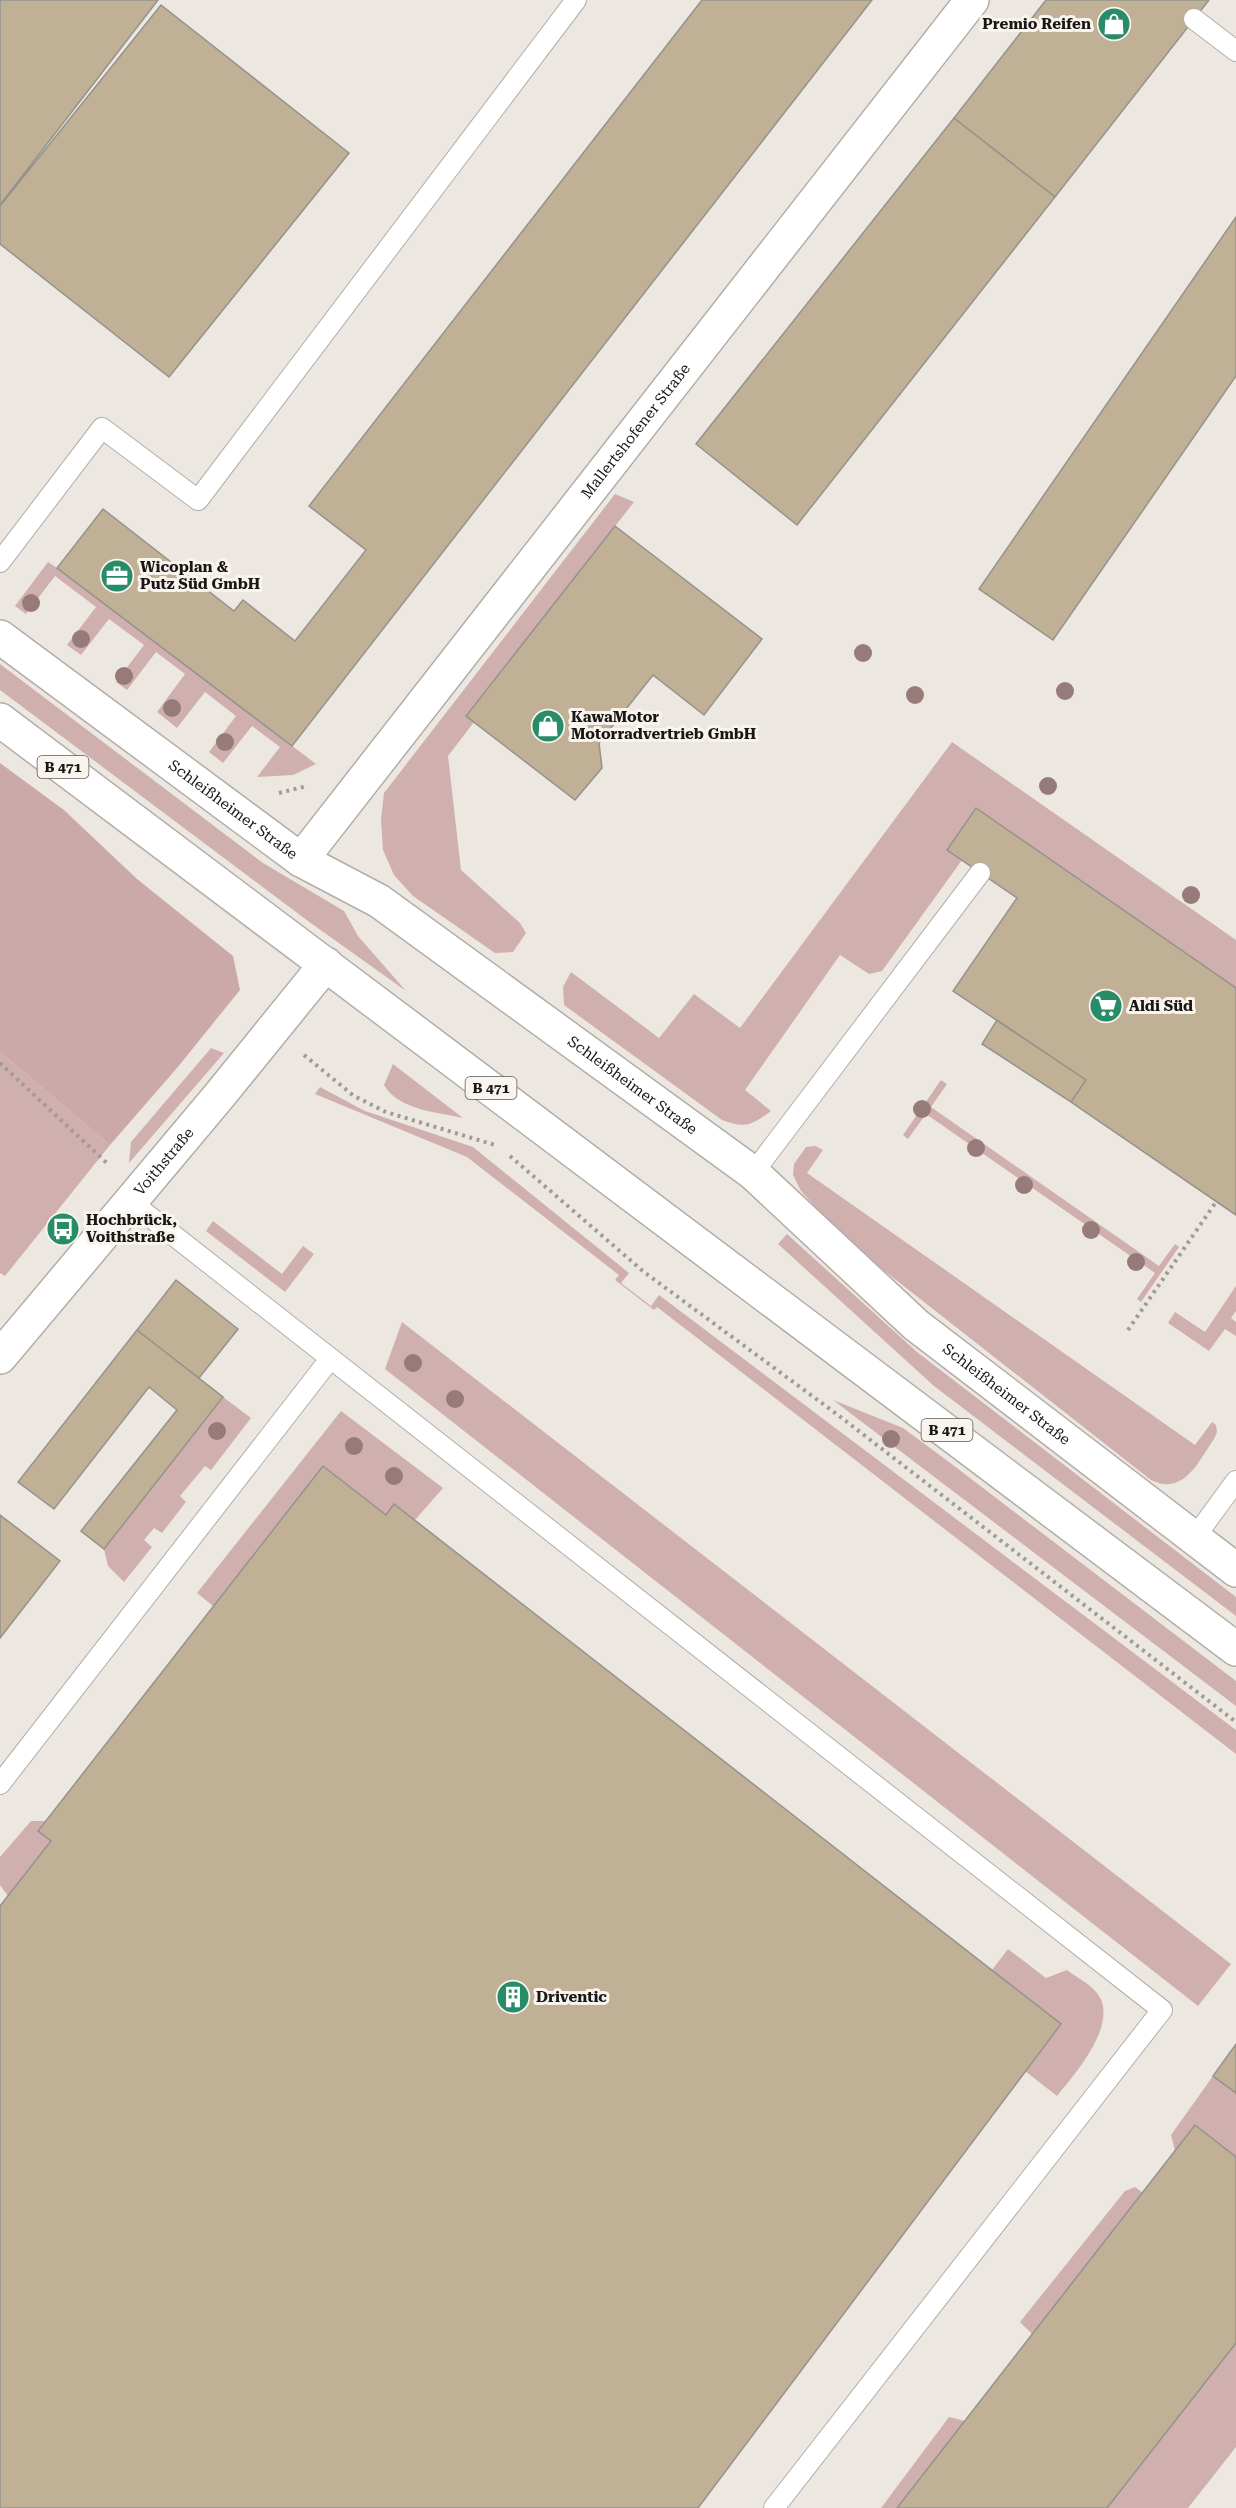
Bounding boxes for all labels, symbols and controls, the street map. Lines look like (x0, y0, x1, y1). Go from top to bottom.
shop icon: Premio Reifen (1096, 6, 1132, 42)
place label: Premio Reifen (982, 15, 1091, 33)
street label: Mallertshofener Straße (577, 360, 694, 502)
office icon: Wicoplan & Putz Süd GmbH (99, 558, 135, 594)
place label: Wicoplan & Putz Süd GmbH (140, 558, 260, 593)
shop icon: KawaMotor Motorradvertrieb GmbH (530, 708, 566, 744)
place label: KawaMotor Motorradvertrieb GmbH (571, 708, 756, 743)
road number: B 471 (38, 756, 88, 778)
street label: Schleißheimer Straße (165, 756, 301, 863)
supermarket icon: Aldi Süd (1088, 988, 1124, 1024)
place label: Aldi Süd (1129, 997, 1193, 1015)
street label: Schleißheimer Straße (564, 1032, 701, 1138)
road number: B 471 (466, 1077, 516, 1099)
street label: Voithstraße (130, 1124, 198, 1199)
bus stop icon: Hochbrück, Voithstraße (45, 1211, 81, 1247)
place label: Hochbrück, Voithstraße (86, 1211, 177, 1246)
street label: Schleißheimer Straße (939, 1340, 1074, 1449)
road number: B 471 (922, 1419, 972, 1441)
building icon: Driventic (495, 1979, 531, 2015)
place label: Driventic (536, 1988, 607, 2006)

